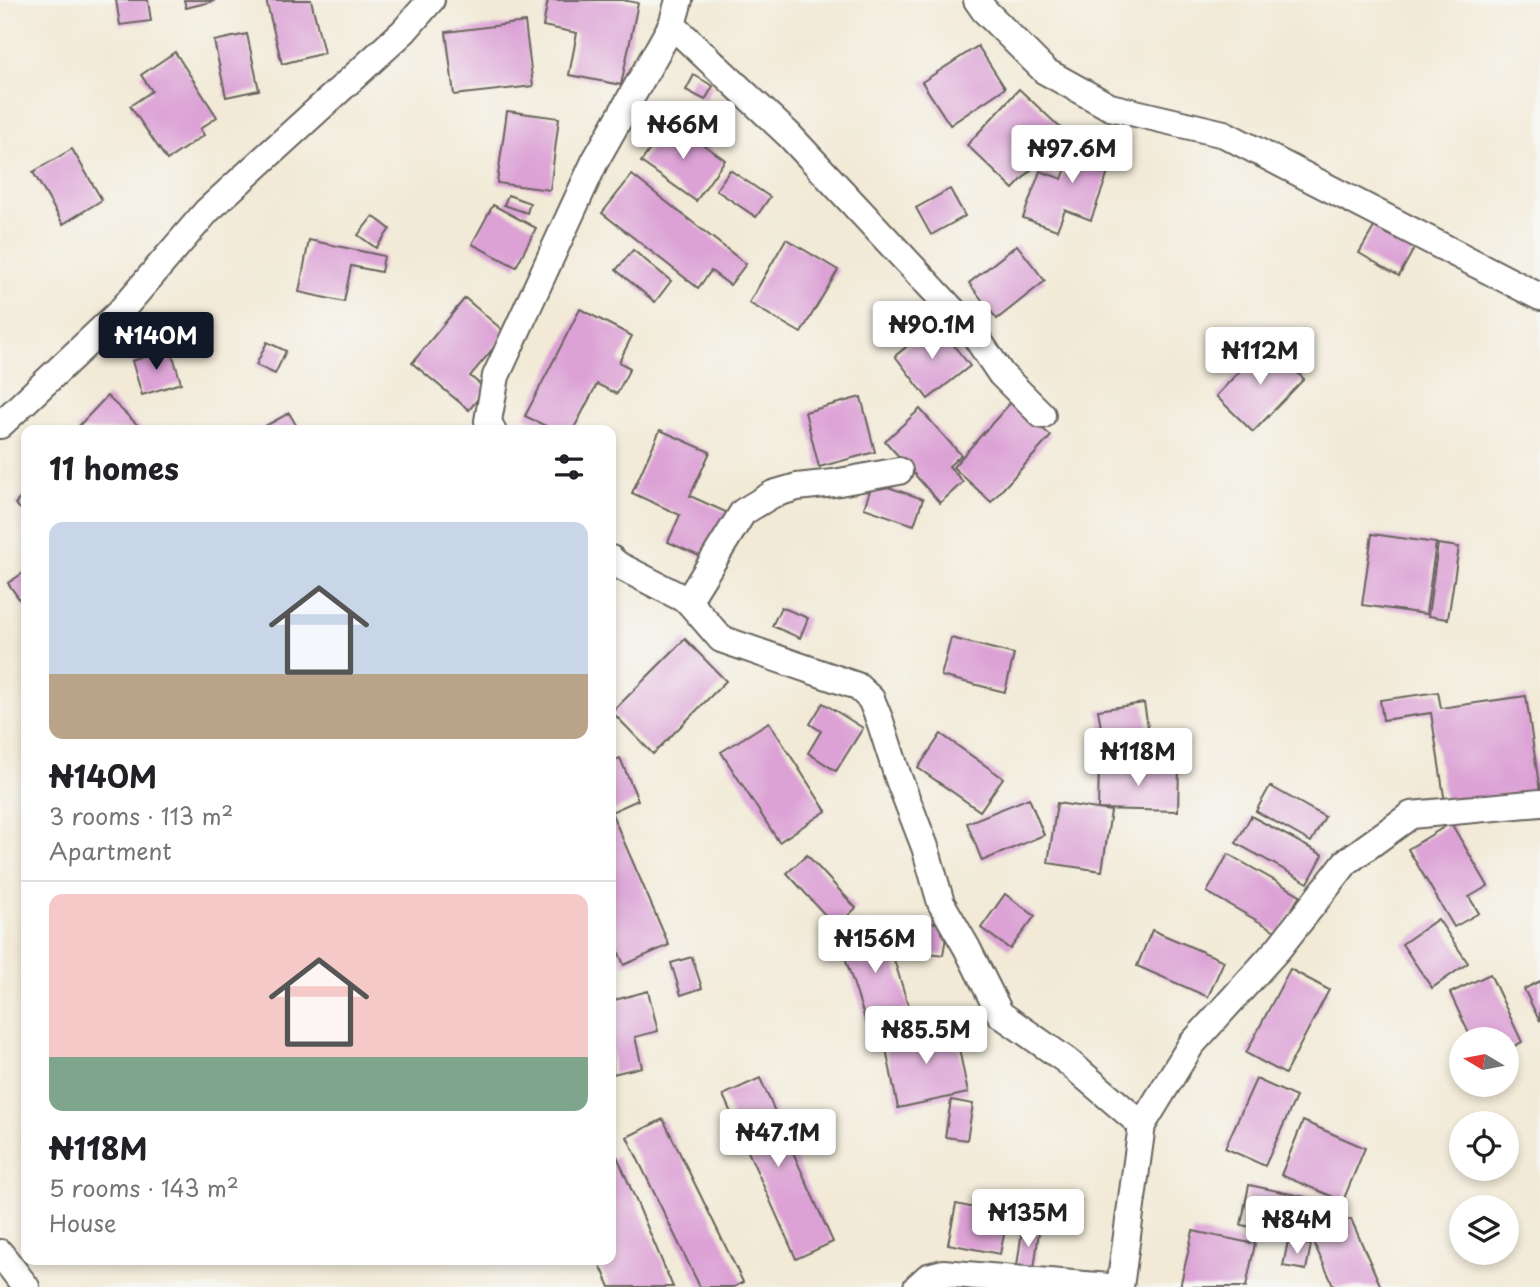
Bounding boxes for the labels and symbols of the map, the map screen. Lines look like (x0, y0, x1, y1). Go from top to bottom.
pin: ₦66M (642, 102, 724, 161)
pin: ₦97.6M (1015, 125, 1129, 185)
pin: ₦90.1M (875, 302, 989, 361)
pin: ₦140M (107, 312, 205, 372)
pin: ₦112M (1211, 328, 1309, 387)
pin: ₦118M (1089, 728, 1187, 788)
pin: ₦156M (826, 916, 924, 975)
pin: ₦85.5M (869, 1006, 983, 1066)
north arrow (1449, 1027, 1519, 1097)
pin: ₦47.1M (721, 1110, 835, 1169)
pin: ₦135M (979, 1190, 1077, 1249)
pin: ₦84M (1256, 1196, 1338, 1256)

